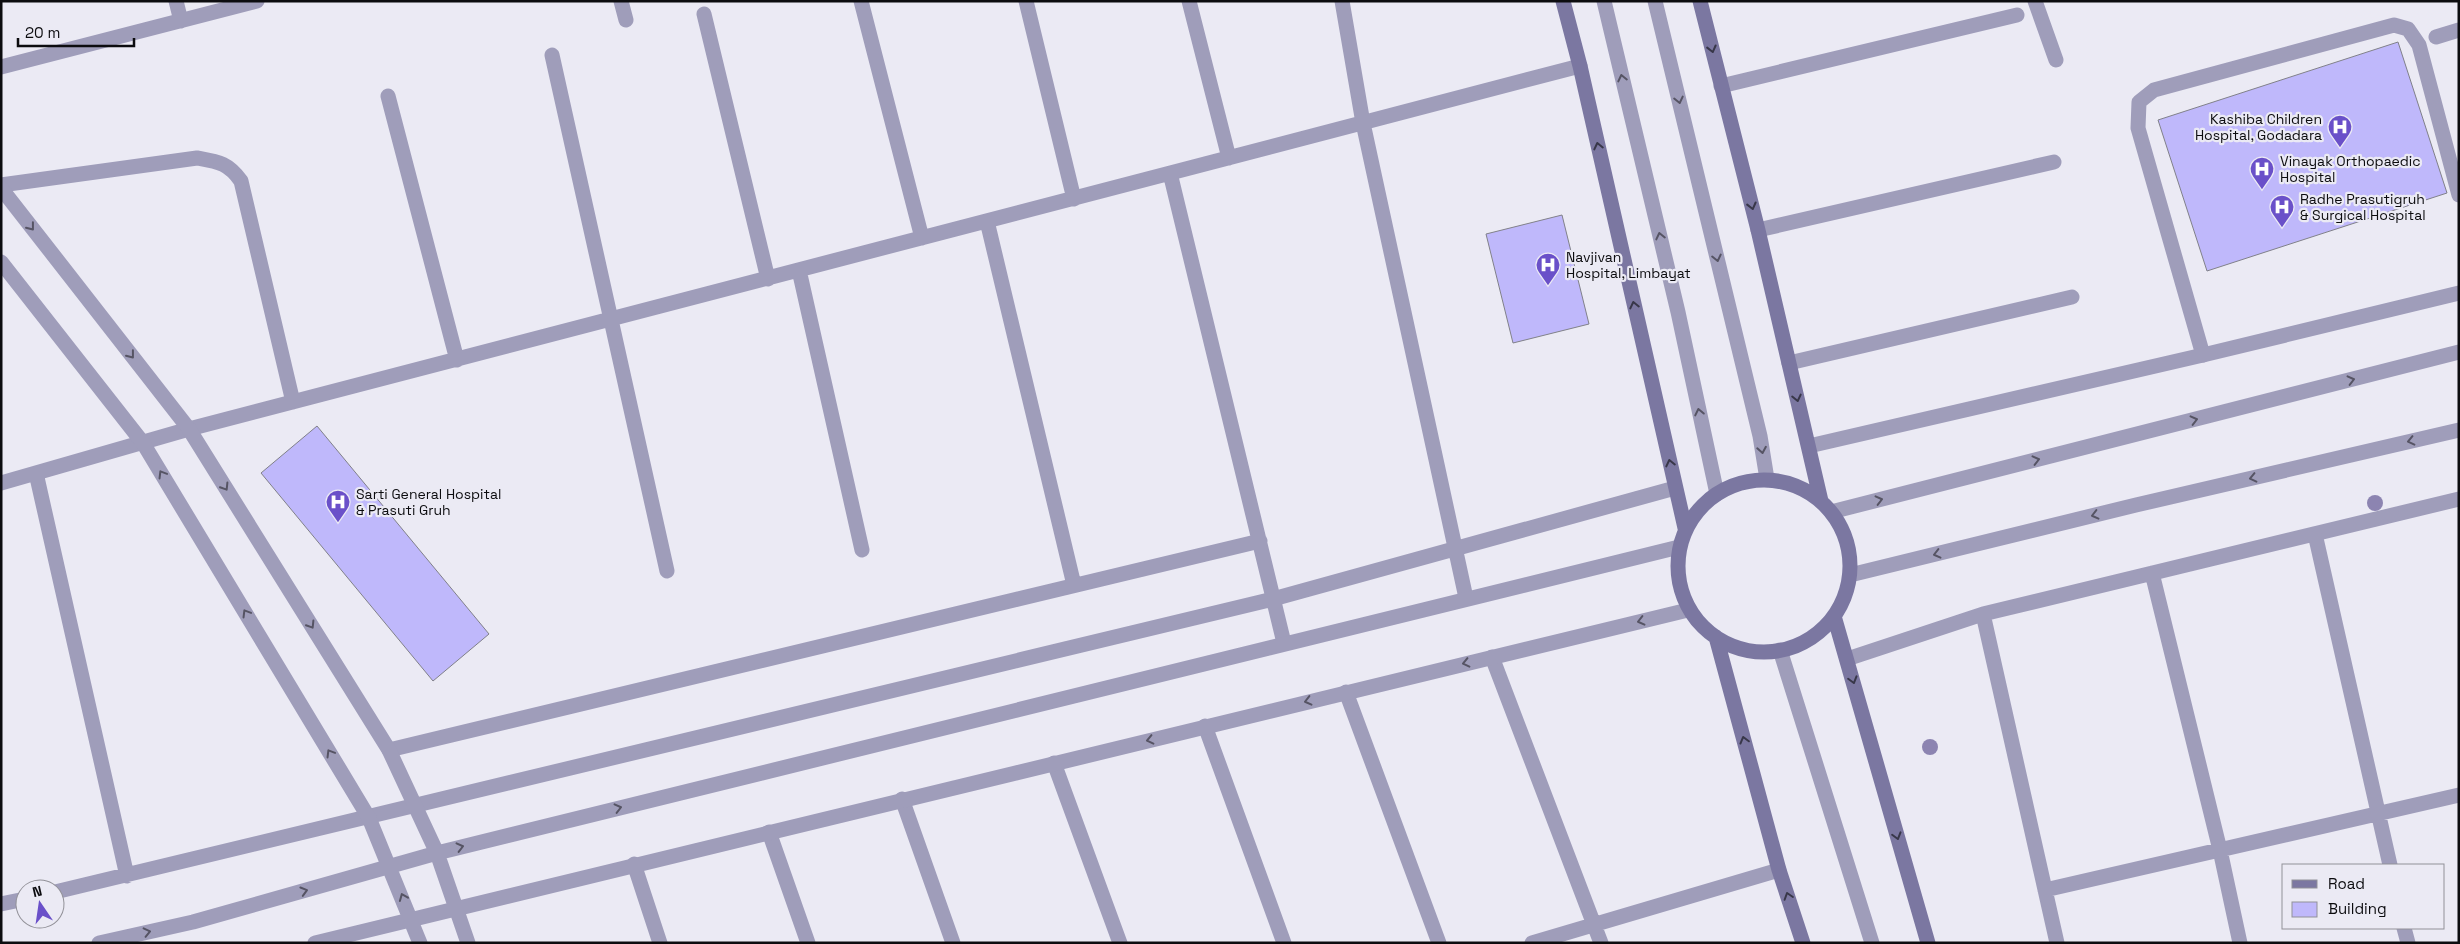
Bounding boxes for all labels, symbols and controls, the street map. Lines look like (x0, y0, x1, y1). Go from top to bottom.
scale bar (18, 15, 134, 47)
text: 20 m (25, 23, 60, 42)
one-way arrow (1706, 44, 1717, 53)
one-way arrow (1617, 74, 1628, 83)
one-way arrow (1673, 95, 1684, 104)
place label: Kashiba Children Hospital, Godadara (2195, 110, 2322, 144)
hospital icon: Kashiba Children Hospital, Godadara (2327, 114, 2353, 148)
one-way arrow (1593, 142, 1604, 151)
place label: Vinayak Orthopaedic Hospital (2280, 152, 2421, 186)
hospital icon: Vinayak Orthopaedic Hospital (2249, 156, 2275, 190)
place label: Radhe Prasutigruh & Surgical Hospital (2300, 190, 2426, 224)
hospital icon: Radhe Prasutigruh & Surgical Hospital (2269, 194, 2295, 228)
one-way arrow (1746, 202, 1756, 210)
one-way arrow (26, 221, 34, 230)
one-way arrow (1655, 232, 1666, 241)
place label: Navjivan Hospital, Limbayat (1566, 248, 1691, 282)
hospital icon: Navjivan Hospital, Limbayat (1535, 252, 1561, 286)
one-way arrow (1711, 253, 1722, 262)
one-way arrow (1629, 300, 1640, 309)
one-way arrow (126, 349, 134, 358)
one-way arrow (2347, 375, 2356, 386)
one-way arrow (1791, 394, 1802, 403)
one-way arrow (1694, 408, 1705, 416)
one-way arrow (2189, 415, 2198, 426)
one-way arrow (2407, 435, 2416, 446)
one-way arrow (1757, 445, 1767, 454)
one-way arrow (2032, 455, 2041, 466)
one-way arrow (1665, 459, 1675, 468)
one-way arrow (159, 471, 169, 480)
one-way arrow (2248, 472, 2257, 483)
one-way arrow (219, 482, 229, 491)
place label: Sarti General Hospital & Prasuti Gruh (356, 485, 501, 519)
hospital icon: Sarti General Hospital & Prasuti Gruh (325, 489, 351, 523)
one-way arrow (1874, 495, 1883, 506)
one-way arrow (2090, 509, 2099, 520)
one-way arrow (1932, 548, 1941, 559)
one-way arrow (243, 610, 253, 619)
one-way arrow (1636, 615, 1645, 626)
one-way arrow (305, 620, 314, 629)
one-way arrow (1461, 657, 1470, 668)
one-way arrow (1847, 675, 1857, 683)
one-way arrow (1303, 695, 1312, 706)
one-way arrow (1146, 734, 1155, 745)
one-way arrow (1739, 736, 1750, 745)
one-way arrow (326, 749, 336, 758)
one-way arrow (613, 803, 622, 814)
one-way arrow (1892, 832, 1902, 840)
one-way arrow (456, 842, 465, 853)
legend (2282, 864, 2445, 929)
text: Road (2328, 874, 2365, 893)
north arrow (15, 879, 65, 929)
text: N (30, 882, 44, 901)
one-way arrow (299, 886, 307, 896)
one-way arrow (399, 893, 409, 902)
one-way arrow (1784, 893, 1794, 901)
text: Building (2328, 899, 2387, 918)
one-way arrow (142, 927, 151, 938)

